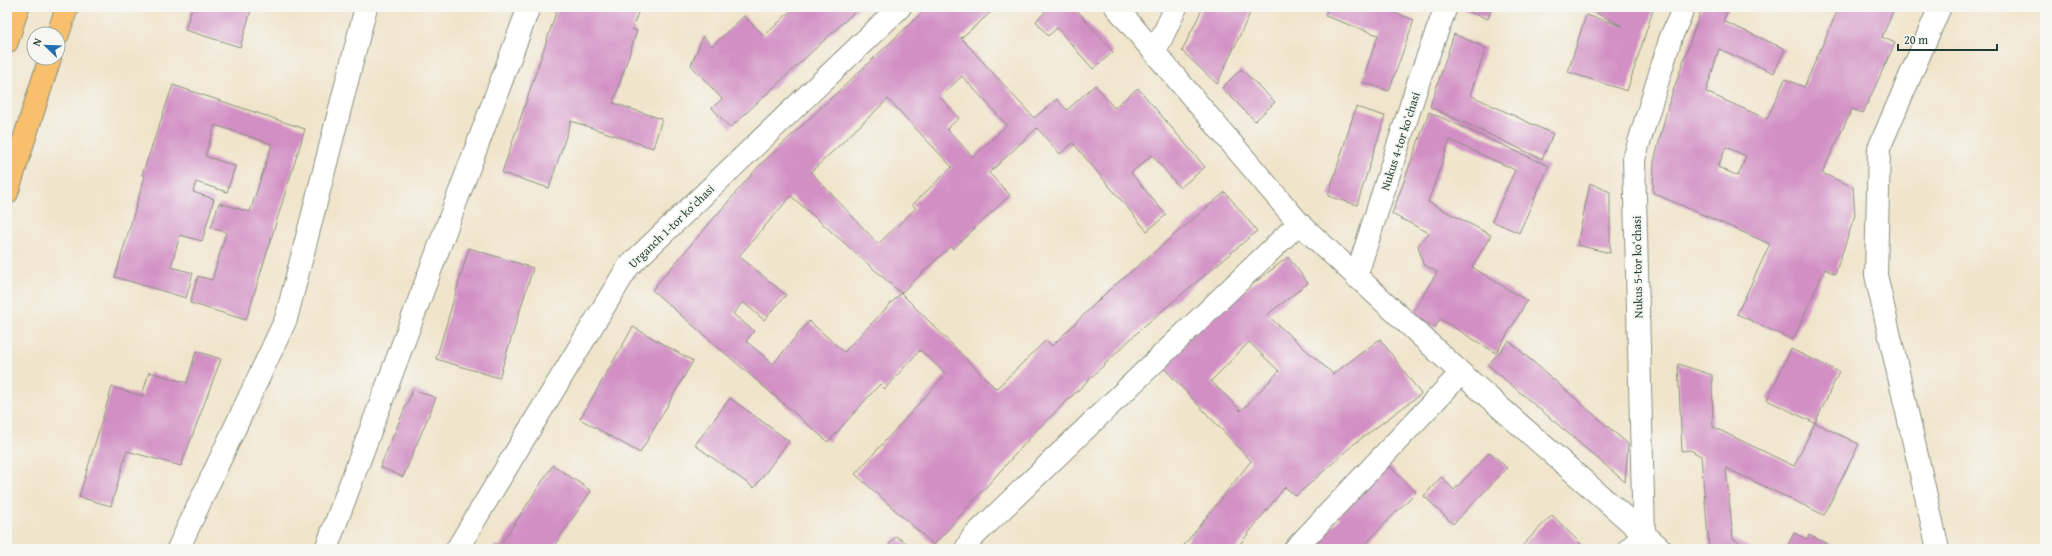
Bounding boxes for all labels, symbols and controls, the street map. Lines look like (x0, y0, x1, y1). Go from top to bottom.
north arrow (26, 26, 66, 66)
scale bar (1898, 26, 1997, 52)
text: 20 m (1904, 31, 1928, 48)
text: N (28, 35, 46, 49)
street label: Nukus 4-tor koʻchasi (1376, 89, 1424, 192)
street label: Urganch 1-tor koʻchasi (624, 180, 718, 272)
street label: Nukus 5-tor koʻchasi (1628, 215, 1646, 318)

